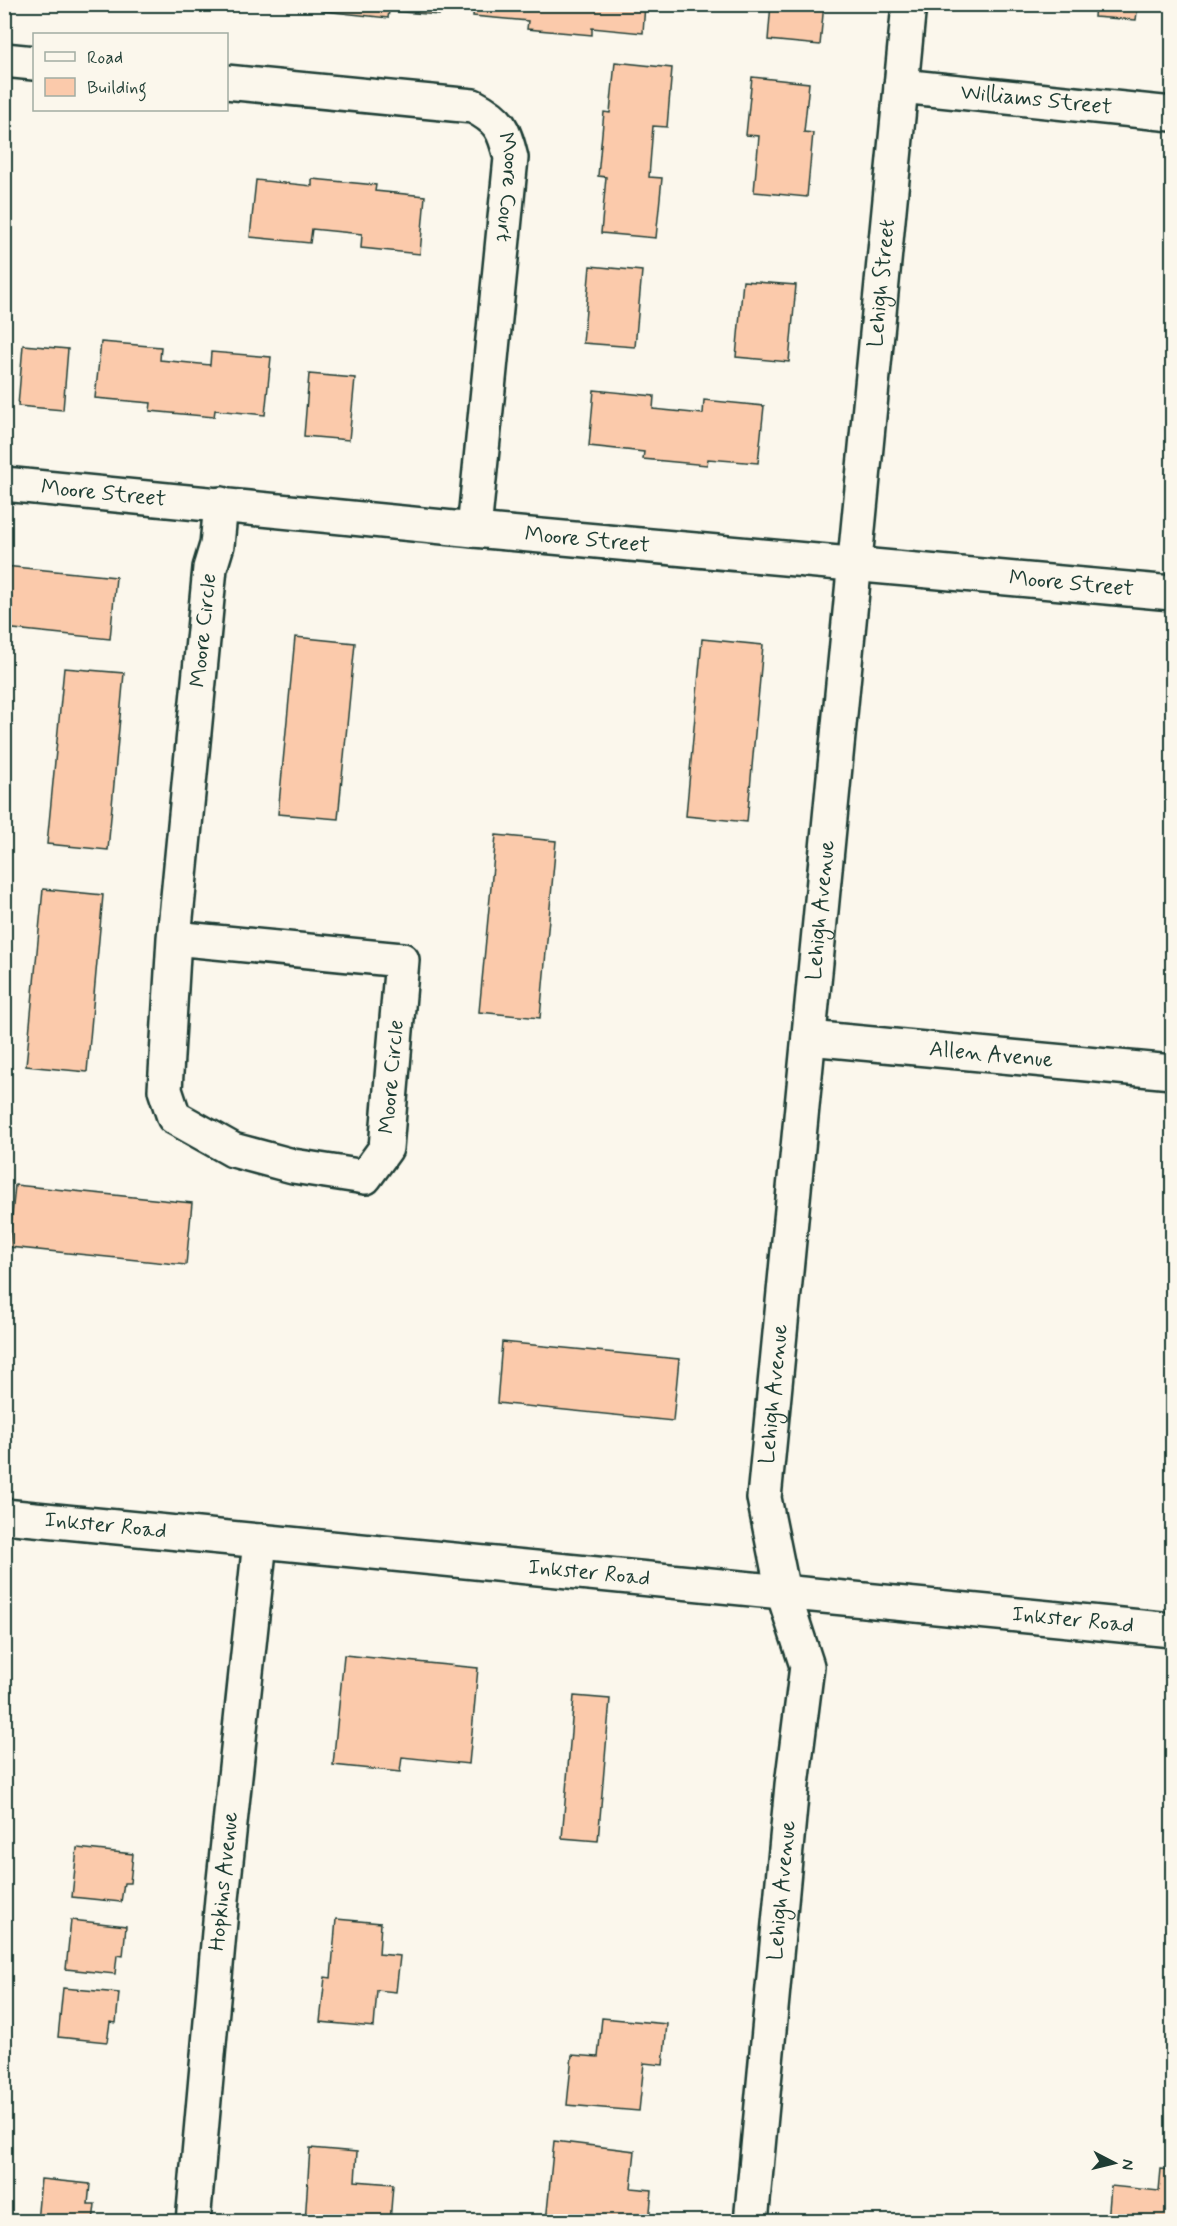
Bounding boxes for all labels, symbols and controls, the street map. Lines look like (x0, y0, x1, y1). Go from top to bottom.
legend (33, 33, 228, 111)
text: Road (87, 46, 123, 70)
text: Building (87, 76, 147, 102)
street label: Williams Street (959, 78, 1113, 122)
street label: Moore Court (489, 129, 525, 243)
street label: Lehigh Street (862, 218, 902, 349)
street label: Moore Street (40, 474, 167, 514)
street label: Moore Street (524, 521, 651, 560)
street label: Moore Street (1008, 564, 1135, 603)
street label: Moore Circle (184, 572, 223, 689)
street label: Lehigh Avenue (800, 839, 842, 982)
street label: Moore Circle (373, 1019, 411, 1135)
street label: Allen Avenue (928, 1035, 1054, 1075)
street label: Lehigh Avenue (753, 1323, 795, 1465)
street label: Inkster Road (43, 1506, 168, 1546)
street label: Inkster Road (527, 1553, 651, 1593)
street label: Inkster Road (1011, 1600, 1135, 1640)
street label: Hopkins Avenue (203, 1810, 245, 1952)
street label: Lehigh Avenue (762, 1819, 803, 1962)
north arrow (1084, 2133, 1144, 2193)
text: N (1116, 2158, 1138, 2171)

